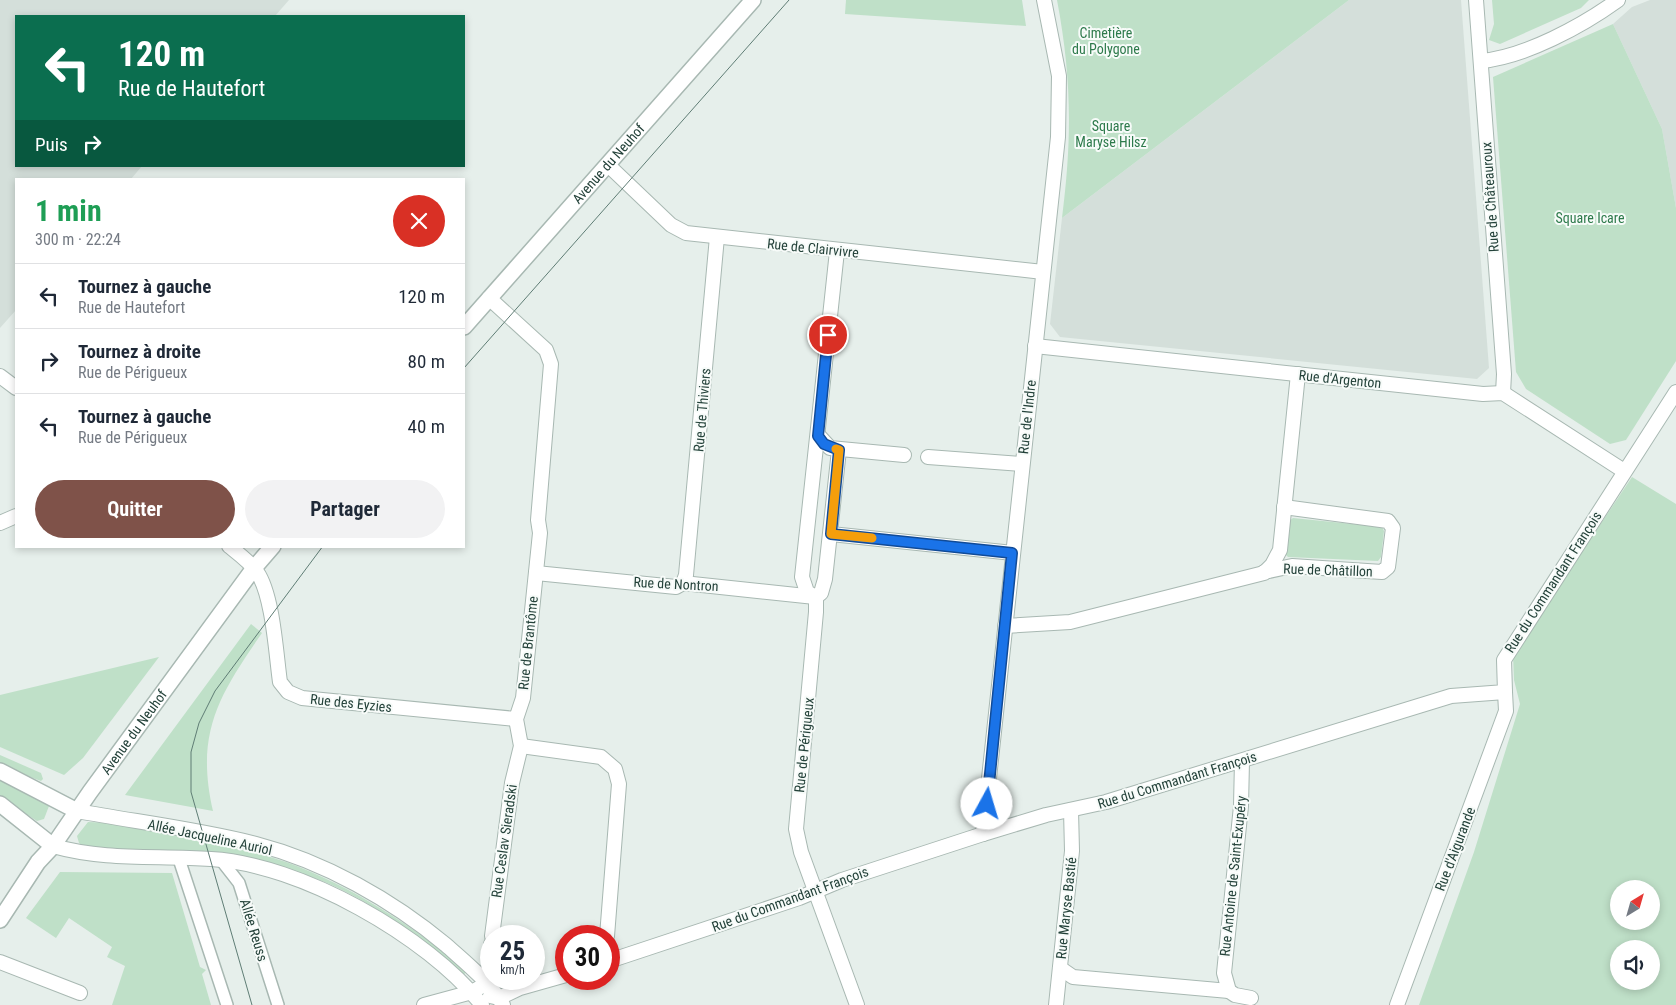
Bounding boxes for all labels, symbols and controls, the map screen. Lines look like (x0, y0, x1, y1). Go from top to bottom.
park label: Cimetière du Polygone (1072, 25, 1140, 57)
text: 120 m (118, 34, 205, 75)
icon: left (35, 35, 100, 100)
text: Rue de Hautefort (118, 76, 265, 101)
park label: Square Maryse Hilsz (1075, 118, 1147, 150)
street label: Avenue du Neuhof (569, 120, 648, 207)
icon: right (78, 130, 106, 158)
text: Puis (35, 133, 68, 156)
street label: Rue de Châteauroux (1478, 141, 1502, 253)
text: 1 min (35, 193, 102, 228)
button: close (393, 195, 445, 247)
park label: Square Icare (1555, 210, 1625, 226)
text: 300 m · 22:24 (35, 230, 121, 249)
street label: Rue de Clairvivre (766, 235, 860, 261)
text: Tournez à gauche (78, 275, 211, 298)
icon: left (35, 282, 63, 310)
text: 120 m (398, 285, 445, 308)
text: Rue de Hautefort (78, 298, 185, 317)
pin (807, 314, 849, 356)
icon: arrive (814, 321, 842, 349)
text: Tournez à droite (78, 340, 201, 363)
icon: right (35, 347, 63, 375)
text: 80 m (408, 350, 445, 373)
text: Rue de Périgueux (78, 363, 187, 382)
street label: Rue de Thiviers (690, 367, 714, 453)
street label: Rue d'Argenton (1298, 367, 1382, 391)
street label: Rue de l'Indre (1015, 379, 1039, 455)
text: Tournez à gauche (78, 405, 211, 428)
icon: left (35, 412, 63, 440)
text: 40 m (408, 415, 445, 438)
text: Rue de Périgueux (78, 428, 187, 447)
button: Quitter (35, 480, 235, 538)
button: Partager (245, 480, 445, 538)
street label: Rue du Commandant François (1501, 508, 1605, 656)
street label: Rue de Châtillon (1283, 560, 1373, 580)
street label: Rue de Nontron (633, 574, 719, 594)
street label: Rue de Brantôme (515, 595, 541, 691)
street label: Avenue du Neuhof (98, 686, 170, 777)
street label: Rue des Eyzies (309, 691, 393, 715)
street label: Rue de Périgueux (791, 697, 817, 793)
street label: Rue du Commandant François (1096, 748, 1258, 812)
position arrow (960, 777, 1012, 829)
street label: Rue Ceslav Sieradski (488, 783, 520, 899)
street label: Rue Antoine de Saint-Exupéry (1217, 795, 1249, 957)
street label: Rue d'Aigurande (1432, 804, 1478, 893)
street label: Allée Jacqueline Auriol (146, 816, 274, 858)
street label: Rue Maryse Bastié (1053, 856, 1079, 960)
street label: Rue du Commandant François (710, 863, 870, 935)
north arrow (1610, 880, 1660, 930)
map controls (1610, 880, 1660, 990)
street label: Allée Reuss (237, 897, 271, 963)
speed limit sign: 30 (555, 925, 620, 990)
text: 25 (500, 937, 525, 966)
button: sound (1610, 940, 1660, 990)
text: km/h (500, 963, 525, 977)

